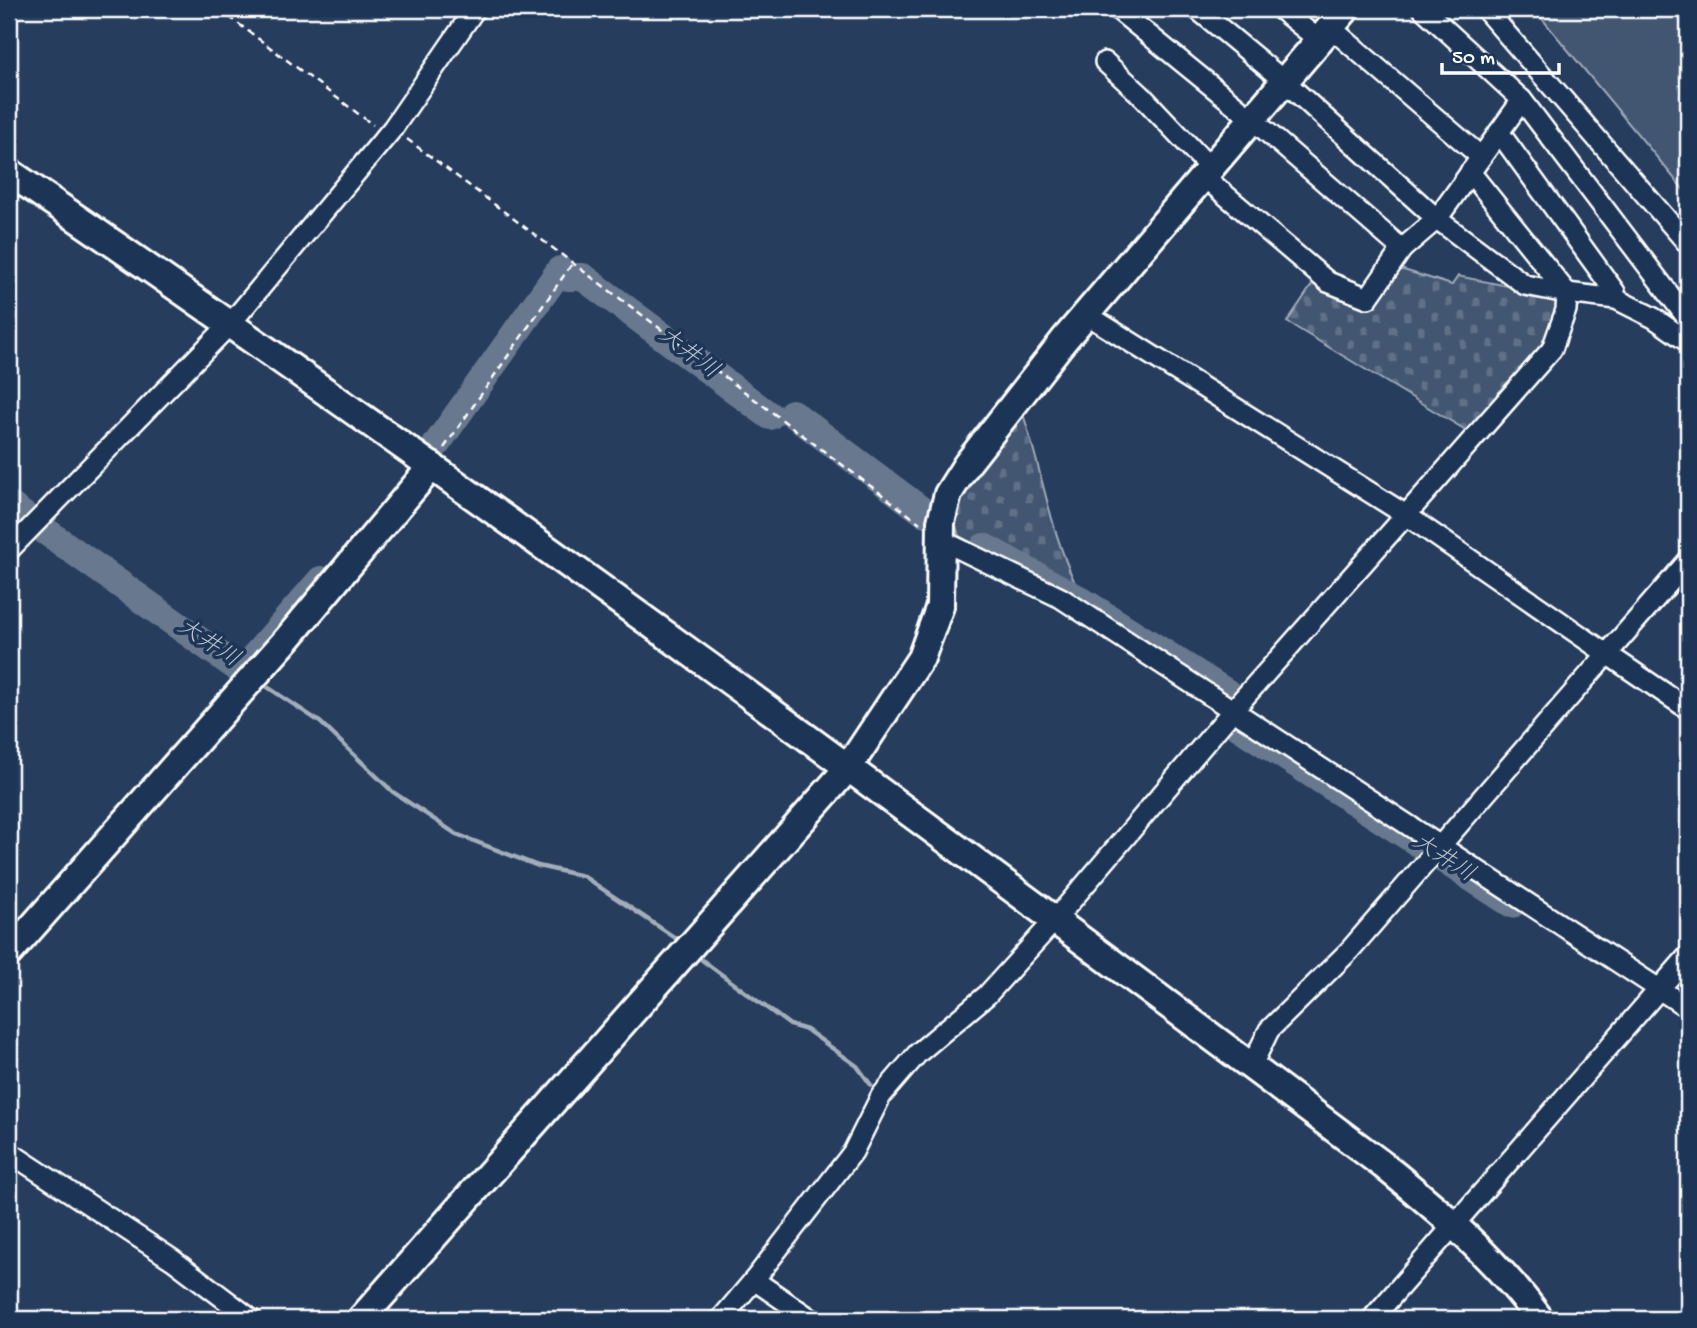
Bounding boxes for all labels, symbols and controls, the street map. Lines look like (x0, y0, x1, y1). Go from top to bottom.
scale bar (1442, 32, 1559, 76)
text: 50 m (1452, 47, 1495, 72)
water label: 大井川 (652, 322, 724, 386)
water label: 大井川 (172, 613, 245, 674)
water label: 大井川 (1407, 828, 1480, 889)

